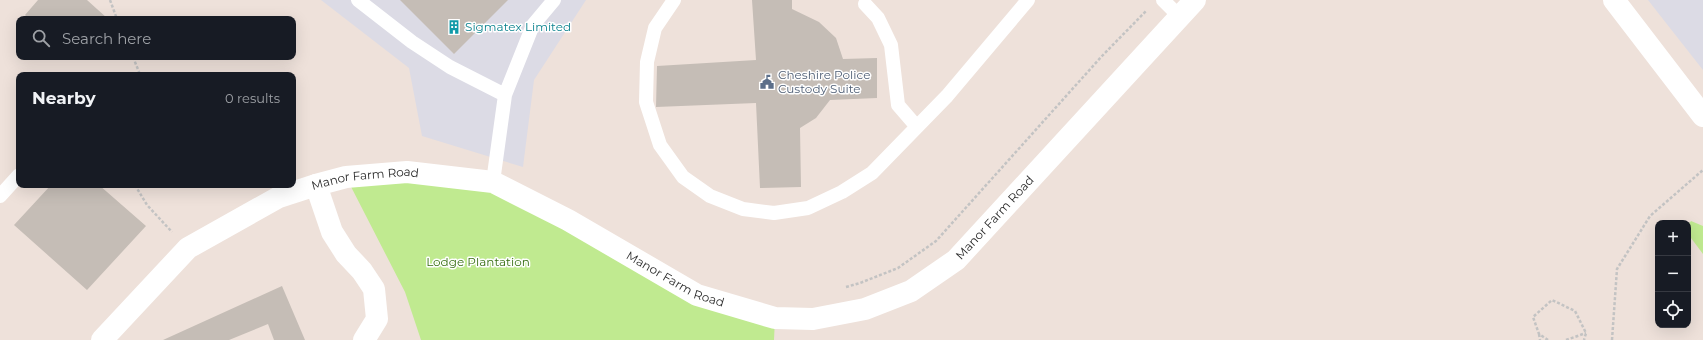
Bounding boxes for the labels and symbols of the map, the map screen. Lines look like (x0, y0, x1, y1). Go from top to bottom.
building icon: Sigmatex Limited (446, 19, 462, 35)
place label: Sigmatex Limited (465, 19, 571, 34)
place label: Cheshire Police Custody Suite (778, 67, 870, 96)
public building icon: Cheshire Police Custody Suite (759, 74, 775, 90)
street label: Manor Farm Road (310, 164, 420, 193)
street label: Manor Farm Road (952, 172, 1037, 262)
street label: Manor Farm Road (624, 248, 726, 310)
park label: Lodge Plantation (426, 254, 530, 269)

